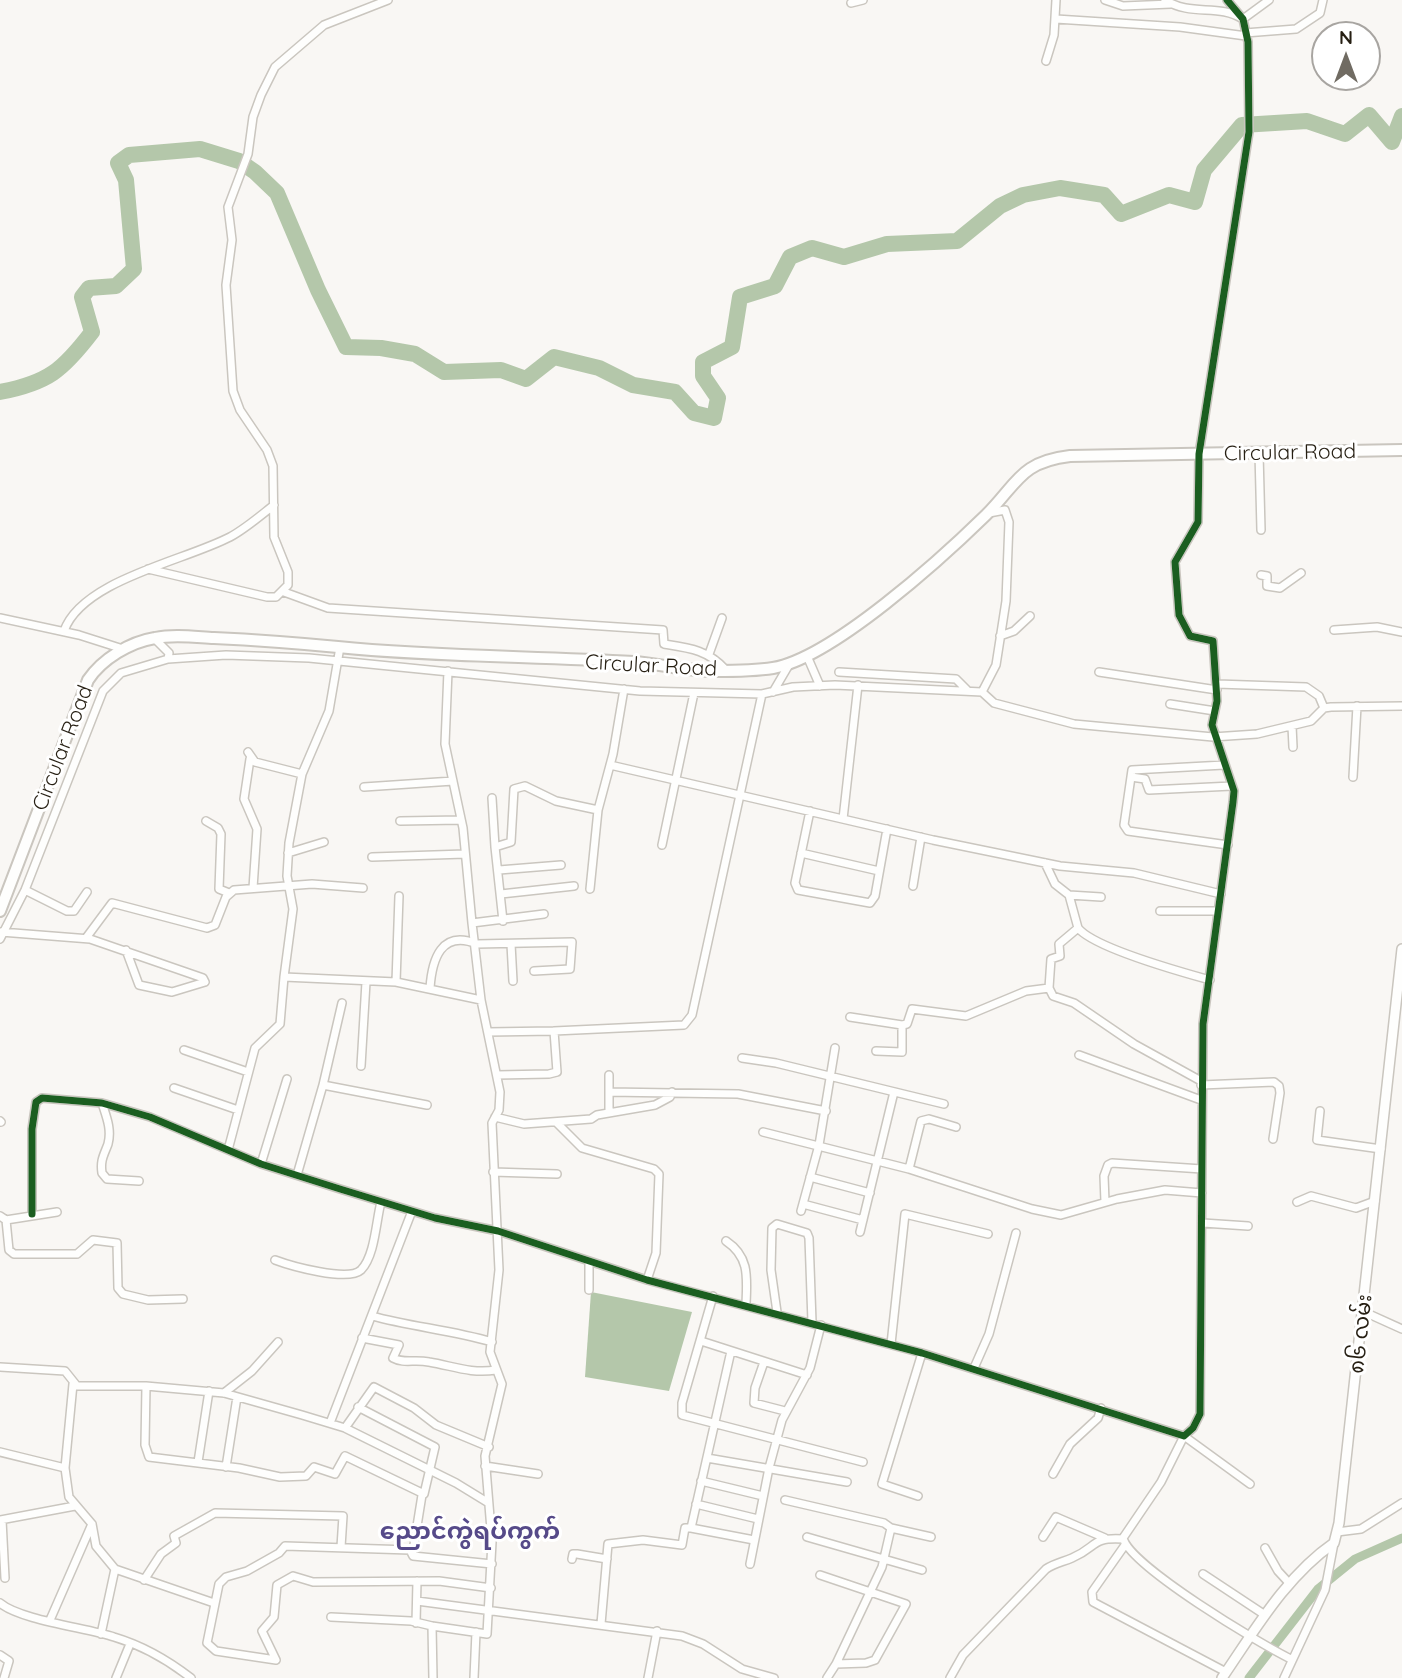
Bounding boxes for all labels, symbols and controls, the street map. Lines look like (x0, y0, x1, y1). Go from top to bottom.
north arrow (1311, 21, 1381, 91)
text: N (1339, 25, 1353, 49)
street label: Circular Road (1224, 439, 1356, 467)
street label: Circular Road (584, 650, 718, 682)
street label: Circular Road (28, 682, 98, 814)
street label: ၈၆ လမ်း (1344, 1293, 1378, 1375)
district label: ညောင်ကွဲရပ်ကွက် (380, 1518, 560, 1546)

